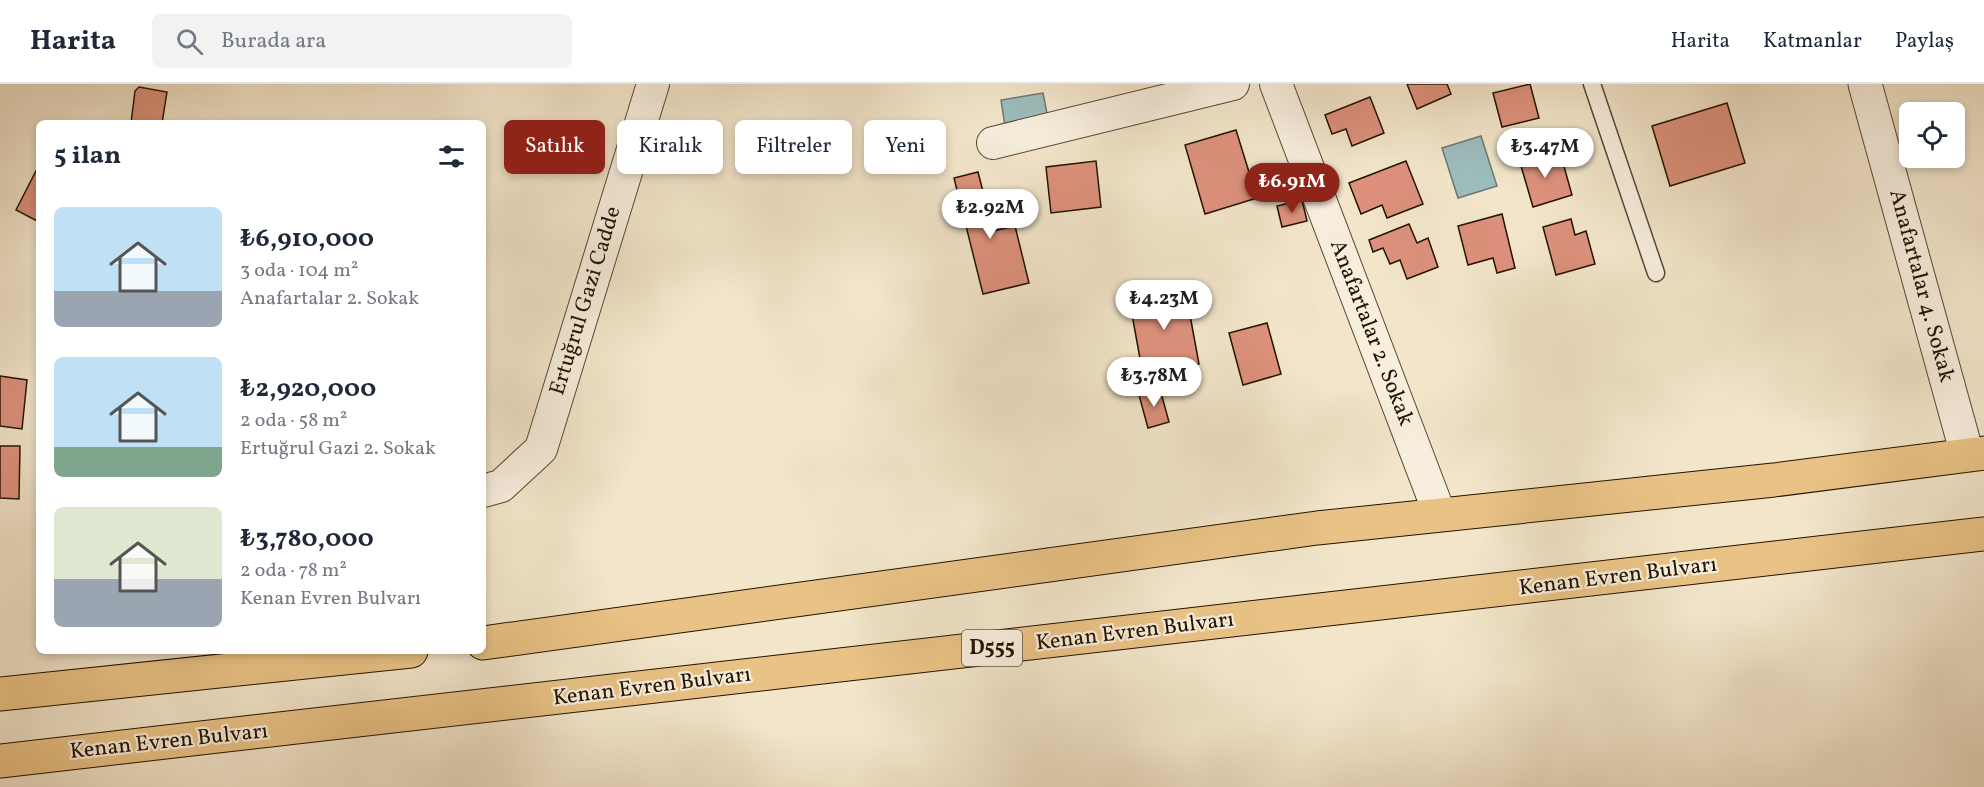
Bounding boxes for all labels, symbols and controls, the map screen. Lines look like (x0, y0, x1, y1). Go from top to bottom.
search box (152, 14, 572, 68)
text: Harita (30, 22, 116, 61)
icon: search (173, 25, 206, 58)
text: Burada ara (221, 26, 326, 57)
text: Harita (1671, 27, 1730, 56)
text: Katmanlar (1763, 27, 1862, 56)
text: Paylaş (1895, 27, 1954, 56)
map controls (1899, 102, 1965, 168)
button: locate (1899, 102, 1965, 168)
chip: Satılık (504, 120, 605, 174)
chip: Kiralık (617, 120, 723, 174)
chip: Filtreler (735, 120, 852, 174)
chip: Yeni (864, 120, 946, 174)
pin: ₺3.47M (1496, 128, 1594, 179)
text: ₺3.47M (1511, 133, 1579, 161)
text: 5 ilan (54, 138, 121, 174)
icon: filters (435, 140, 468, 173)
pin: ₺6.91M (1243, 163, 1341, 214)
text: ₺6.91M (1259, 168, 1325, 196)
street label: Anafartalar 4. Sokak (1880, 186, 1962, 386)
pin: ₺2.92M (941, 189, 1039, 240)
text: ₺2.92M (956, 194, 1024, 222)
street label: Ertuğrul Gazi Cadde (543, 203, 629, 399)
text: ₺6,910,000 (240, 221, 374, 257)
icon: home (102, 231, 174, 303)
street label: Anafartalar 2. Sokak (1321, 235, 1421, 431)
text: 3 oda · 104 m² (240, 257, 358, 285)
pin: ₺4.23M (1115, 280, 1213, 331)
text: Anafartalar 2. Sokak (240, 285, 419, 313)
text: ₺4.23M (1129, 285, 1199, 313)
pin: ₺3.78M (1105, 357, 1203, 408)
text: ₺3.78M (1121, 362, 1187, 390)
text: ₺2,920,000 (240, 371, 376, 407)
icon: home (102, 381, 174, 453)
text: 2 oda · 58 m² (240, 407, 347, 435)
text: Ertuğrul Gazi 2. Sokak (240, 435, 436, 463)
text: ₺3,780,000 (240, 521, 374, 557)
icon: home (102, 531, 174, 603)
street label: Kenan Evren Bulvarı (1517, 549, 1719, 605)
text: 2 oda · 78 m² (240, 557, 347, 585)
text: Kenan Evren Bulvarı (240, 585, 421, 613)
street label: Kenan Evren Bulvarı (1034, 604, 1236, 660)
road number: D555 (962, 630, 1022, 666)
street label: Kenan Evren Bulvarı (551, 659, 753, 715)
street label: Kenan Evren Bulvarı (68, 716, 270, 768)

